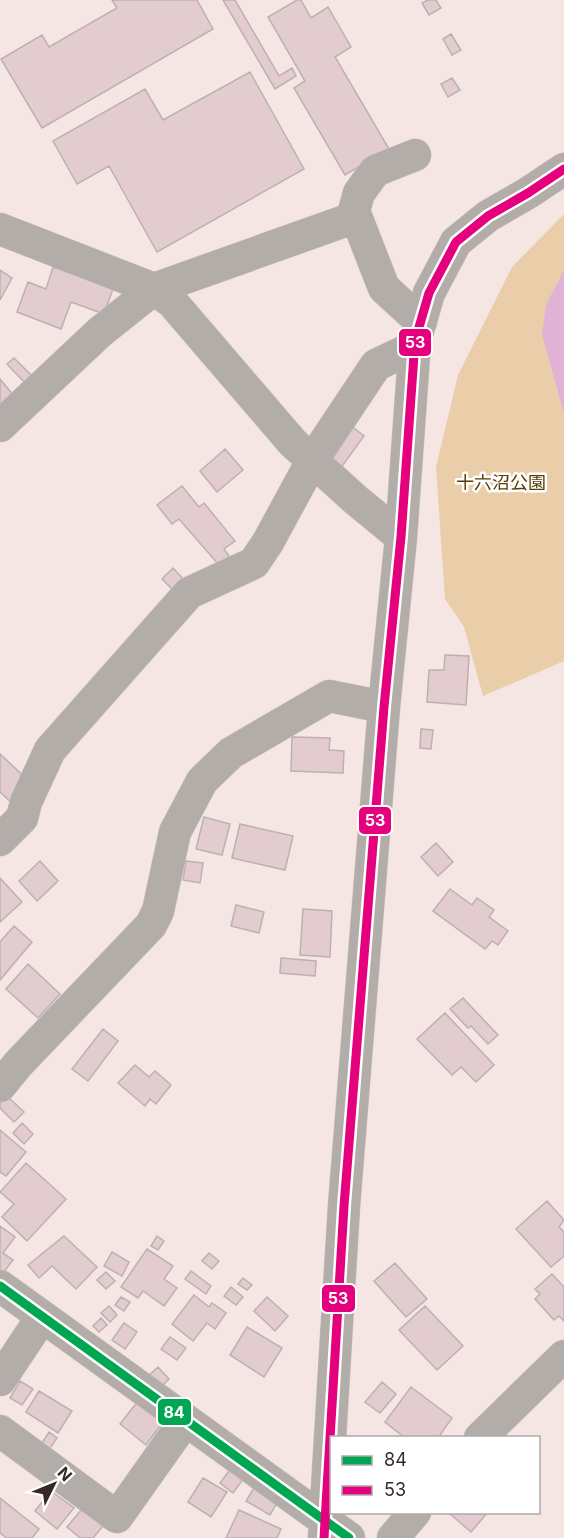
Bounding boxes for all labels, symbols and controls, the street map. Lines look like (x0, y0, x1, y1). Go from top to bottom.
line badge: 53 (398, 328, 432, 357)
text: 53 (405, 332, 425, 352)
park label: 十六沼公園 (456, 472, 546, 493)
line badge: 53 (358, 806, 392, 835)
text: 53 (365, 810, 385, 830)
line badge: 53 (321, 1284, 356, 1313)
text: 53 (328, 1288, 348, 1308)
line badge: 84 (157, 1398, 192, 1426)
text: 84 (163, 1402, 185, 1422)
legend (330, 1436, 540, 1514)
text: 84 (384, 1449, 407, 1470)
north arrow (24, 1454, 84, 1514)
text: N (53, 1462, 76, 1485)
text: 53 (384, 1479, 406, 1500)

